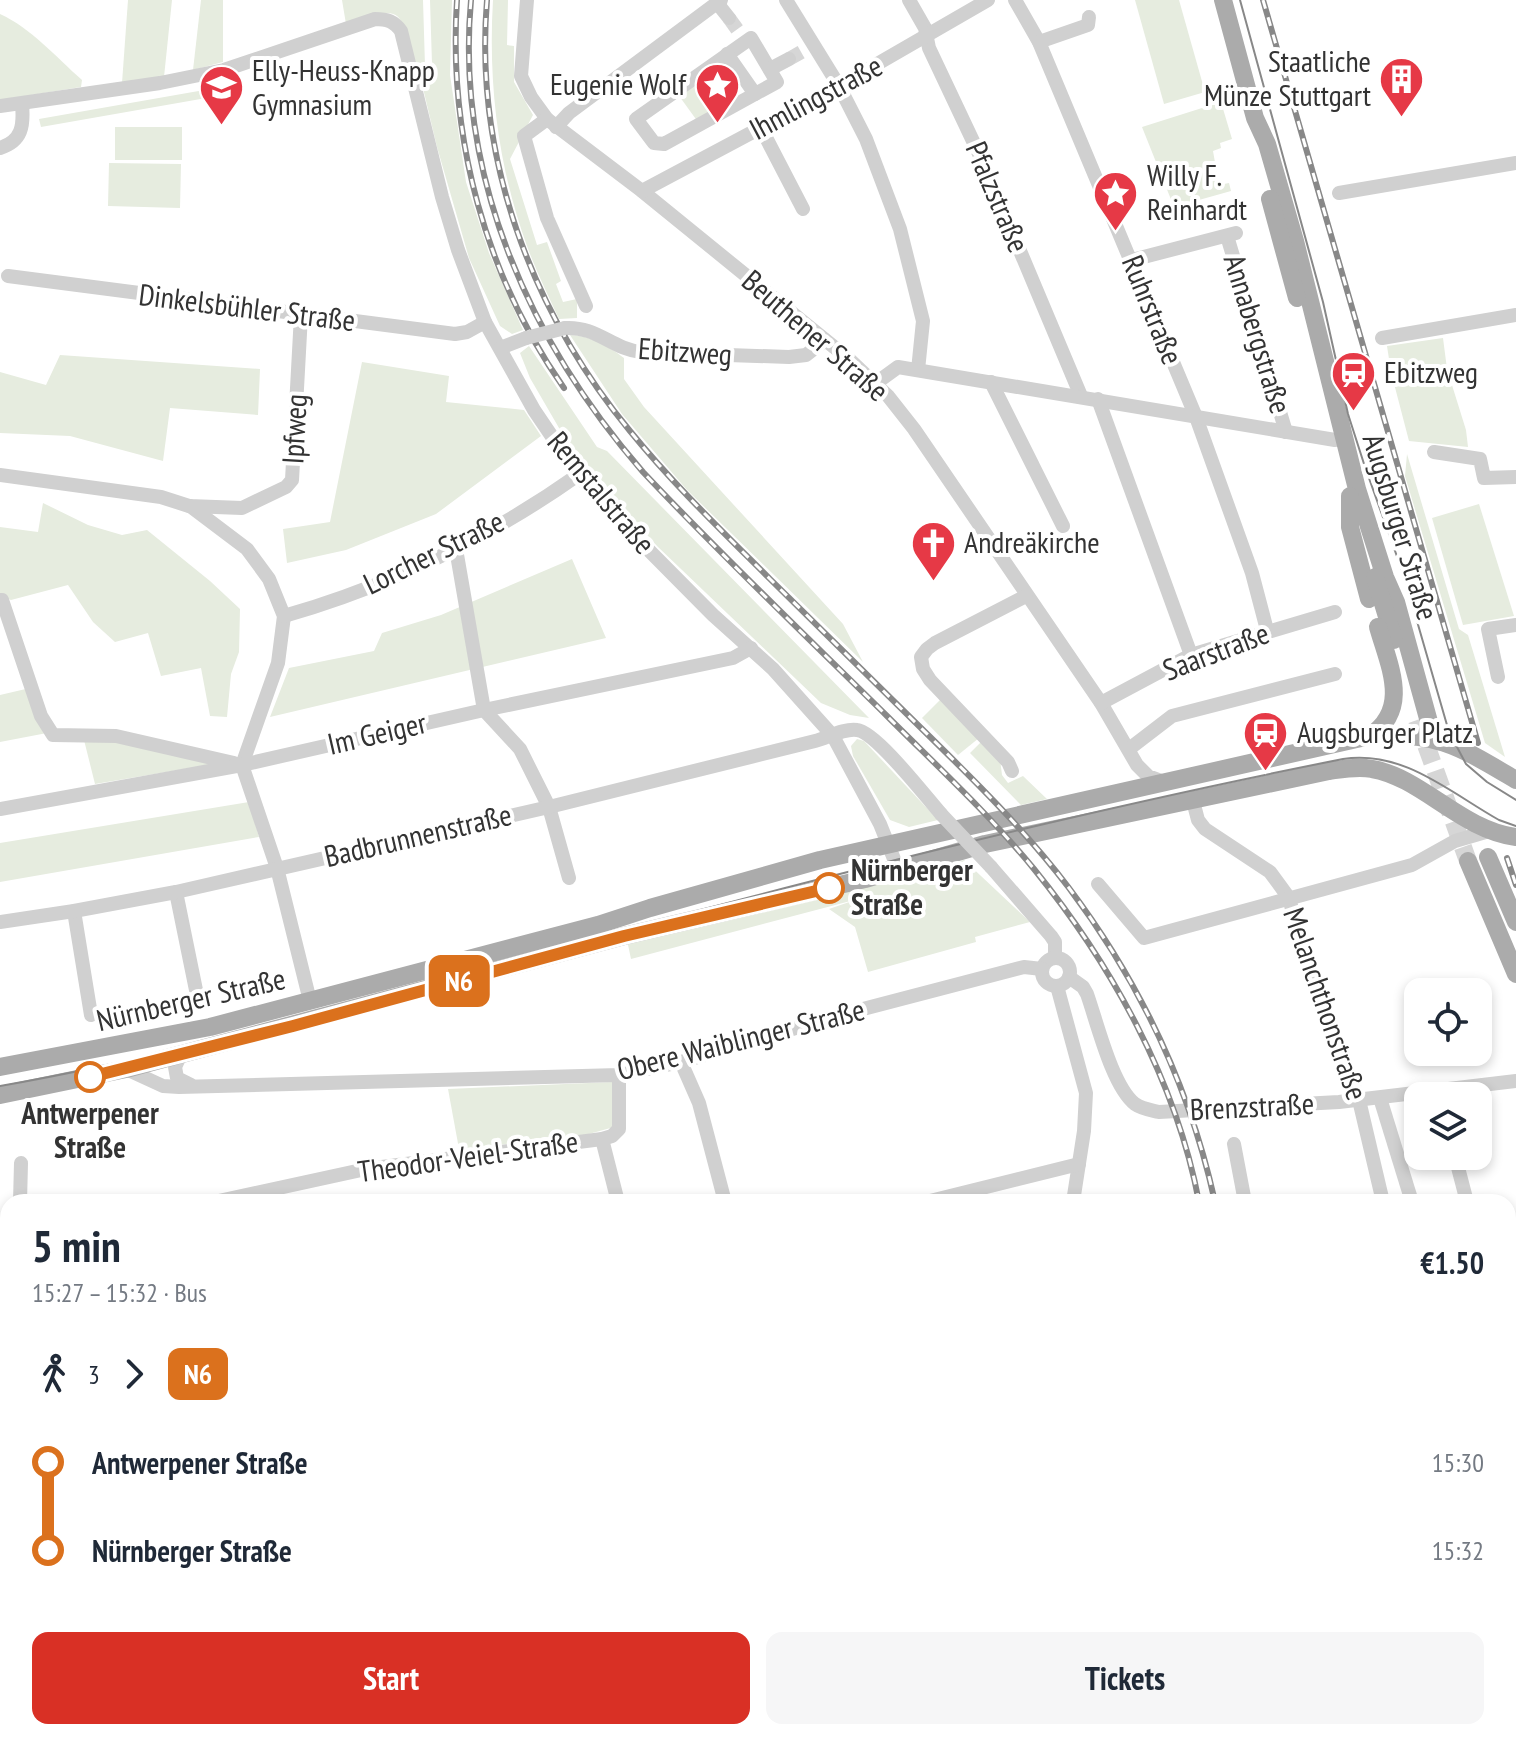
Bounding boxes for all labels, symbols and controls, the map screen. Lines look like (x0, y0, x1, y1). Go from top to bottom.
place label: Staatliche Münze Stuttgart (1204, 41, 1372, 114)
street label: Ihmlingstraße (742, 45, 888, 148)
place label: Elly-Heuss-Knapp Gymnasium (252, 50, 435, 123)
building icon: Staatliche Münze Stuttgart (1378, 55, 1426, 118)
place icon: Eugenie Wolf (693, 61, 741, 124)
school or university icon: Elly-Heuss-Knapp Gymnasium (197, 64, 245, 127)
place label: Eugenie Wolf (550, 64, 687, 103)
street label: Pfalzstraße (958, 135, 1039, 258)
place label: Willy F. Reinhardt (1147, 155, 1248, 228)
place icon: Willy F. Reinhardt (1092, 169, 1140, 232)
street label: Ruhrstraße (1114, 249, 1193, 370)
street label: Annabergstraße (1216, 249, 1301, 418)
street label: Beuthener Straße (735, 260, 897, 409)
street label: Dinkelsbühler Straße (137, 274, 358, 339)
street label: Ebitzweg (637, 328, 733, 373)
station icon: Ebitzweg (1329, 349, 1377, 412)
place label: Ebitzweg (1384, 352, 1478, 391)
street label: Ipfweg (272, 393, 315, 465)
street label: Remstalstraße (540, 423, 665, 561)
street label: Augsburger Straße (1355, 429, 1448, 624)
street label: Lorcher Straße (357, 501, 510, 602)
church icon: Andreäkirche (909, 519, 957, 582)
place label: Andreäkirche (964, 522, 1100, 561)
street label: Saarstraße (1157, 613, 1274, 689)
street label: Im Geiger (323, 702, 431, 763)
station icon: Augsburger Platz (1242, 709, 1290, 772)
place label: Augsburger Platz (1297, 712, 1473, 751)
street label: Badbrunnenstraße (320, 794, 515, 875)
place label: Nürnberger Straße (851, 850, 973, 923)
marker: Nürnberger Straße (814, 873, 844, 903)
street label: Melanchthonstraße (1275, 902, 1378, 1105)
line badge: N6 (423, 955, 495, 1007)
street label: Nürnberger Straße (93, 958, 289, 1039)
text: N6 (445, 962, 473, 999)
map controls (1404, 978, 1492, 1170)
button: locate (1404, 978, 1492, 1066)
street label: Obere Waiblinger Straße (613, 989, 869, 1088)
marker: Antwerpener Straße (75, 1062, 105, 1092)
button: layers (1404, 1082, 1492, 1170)
street label: Brenzstraße (1189, 1083, 1315, 1128)
place label: Antwerpener Straße (20, 1093, 159, 1166)
street label: Theodor-Veiel-Straße (355, 1121, 581, 1190)
text: 5 min (32, 1217, 121, 1274)
text: €1.50 (1420, 1243, 1484, 1282)
text: 15:27 – 15:32 · Bus (32, 1276, 207, 1309)
icon: walk (32, 1352, 76, 1396)
icon: forward (112, 1352, 156, 1396)
text: N6 (184, 1355, 212, 1392)
text: 3 (88, 1358, 100, 1391)
text: Antwerpener Straße (92, 1443, 308, 1482)
text: 15:30 (1432, 1446, 1484, 1479)
text: Nürnberger Straße (92, 1531, 292, 1570)
text: 15:32 (1432, 1534, 1484, 1567)
button: Start (32, 1632, 750, 1724)
button: Tickets (766, 1632, 1484, 1724)

